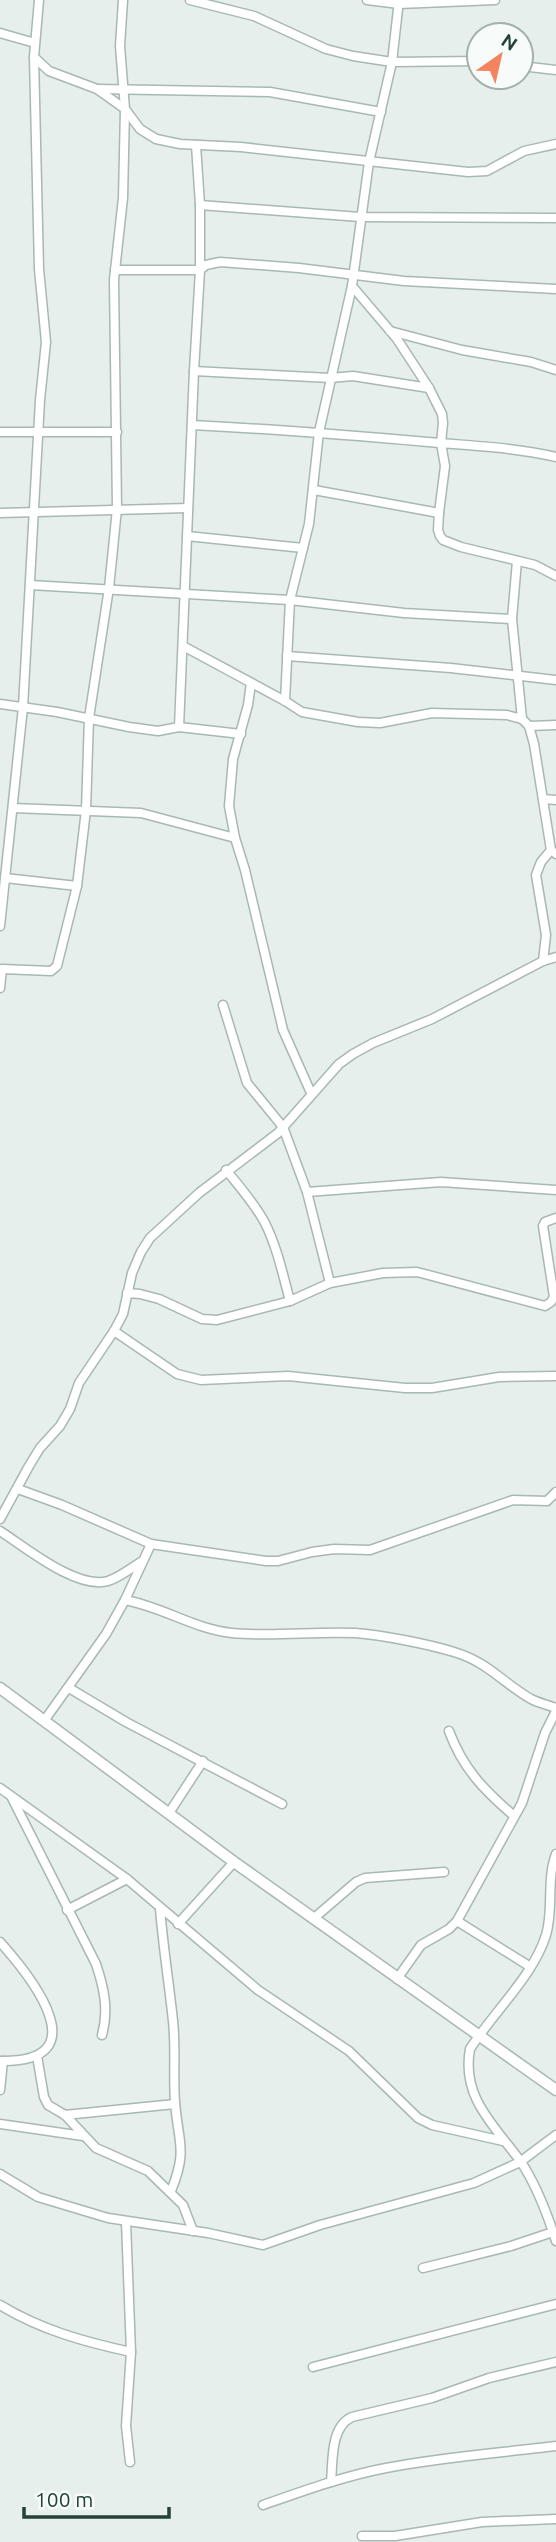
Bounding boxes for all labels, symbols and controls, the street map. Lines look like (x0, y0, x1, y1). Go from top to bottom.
north arrow (465, 21, 535, 91)
text: N (497, 29, 522, 55)
scale bar (24, 2476, 170, 2520)
text: 100 m (35, 2487, 93, 2511)

